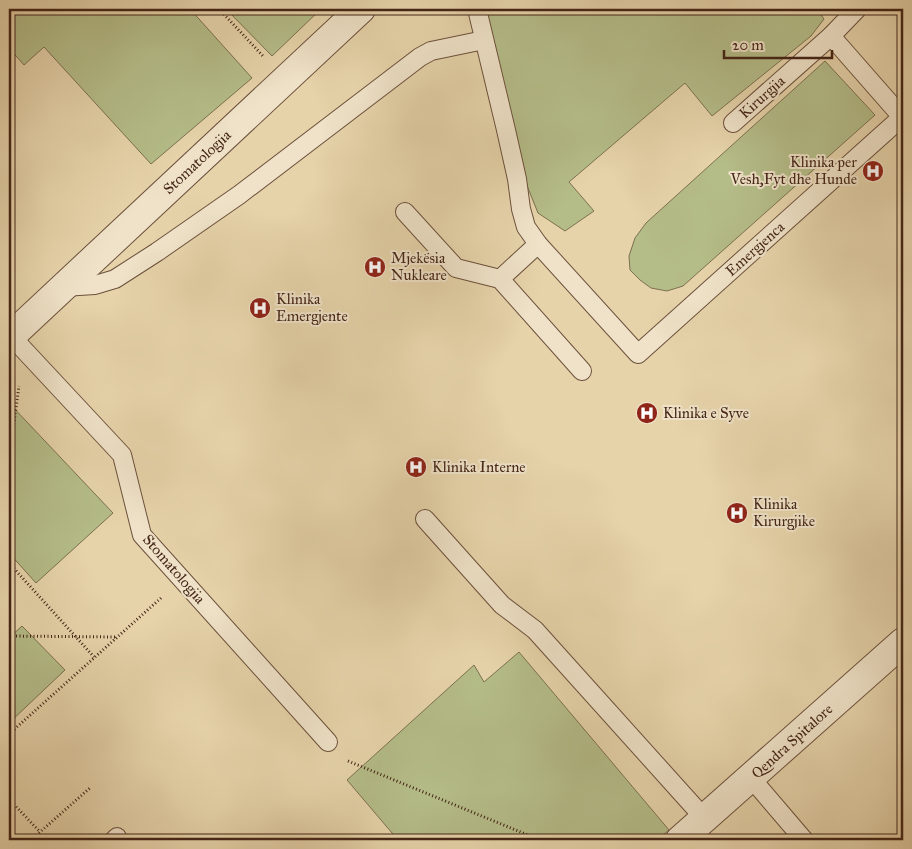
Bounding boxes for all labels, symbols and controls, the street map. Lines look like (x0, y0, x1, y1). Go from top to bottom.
scale bar (724, 28, 832, 60)
text: 20 m (732, 36, 764, 54)
street label: Kirurgjia (735, 71, 789, 122)
street label: Stomatologjia (159, 126, 235, 198)
place label: Klinika per Vesh,Fyt dhe Hunde (729, 153, 857, 188)
hospital icon: Klinika per Vesh,Fyt dhe Hunde (861, 159, 885, 183)
street label: Emergjenca (722, 217, 789, 280)
place label: Mjekësia Nukleare (391, 249, 447, 284)
hospital icon: Mjekësia Nukleare (363, 255, 387, 279)
place label: Klinika Emergjente (276, 290, 348, 325)
hospital icon: Klinika Emergjente (248, 296, 272, 320)
hospital icon: Klinika e Syve (635, 401, 659, 425)
place label: Klinika e Syve (663, 404, 749, 422)
hospital icon: Klinika Interne (404, 455, 428, 479)
place label: Klinika Interne (432, 458, 526, 476)
place label: Klinika Kirurgjike (753, 495, 815, 530)
hospital icon: Klinika Kirurgjike (725, 501, 749, 525)
street label: Stomatologjia (139, 531, 210, 608)
street label: Qendra Spitalore (748, 700, 836, 782)

